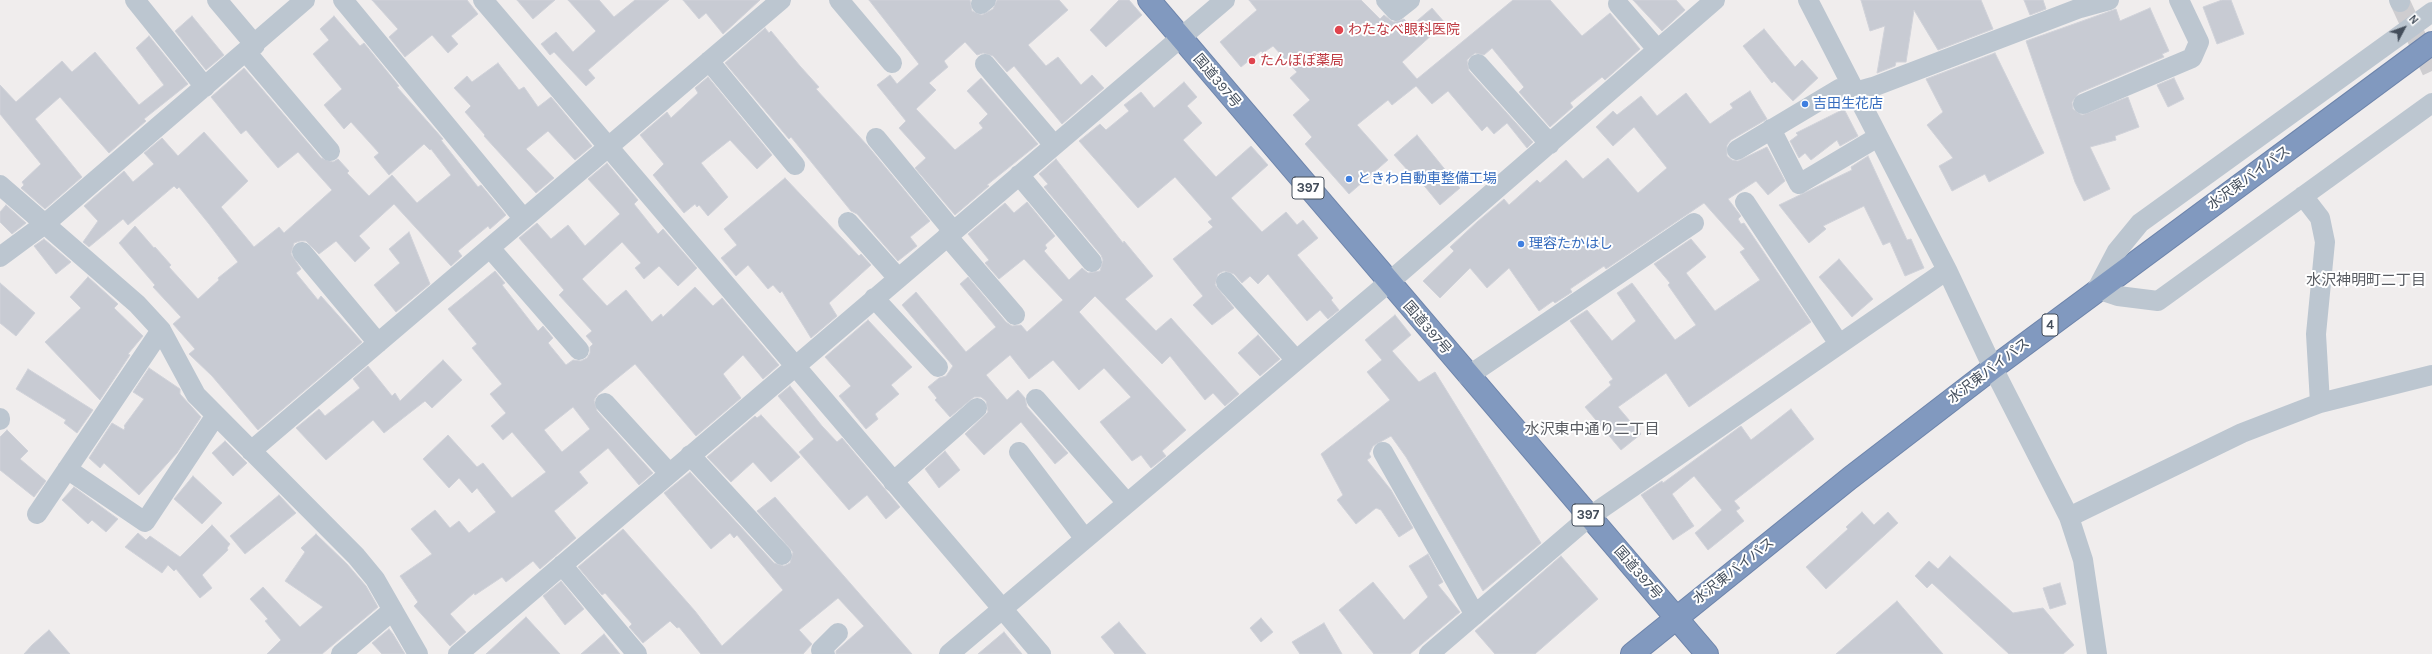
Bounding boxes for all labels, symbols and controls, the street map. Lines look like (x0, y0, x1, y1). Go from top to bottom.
north arrow (2384, 8, 2424, 48)
text: N (2406, 13, 2421, 27)
place label: わたなべ眼科医院 (1348, 22, 1460, 38)
marker: わたなべ眼科医院 (1333, 24, 1345, 36)
street label: 国道397号 (1190, 51, 1244, 111)
place label: たんぽぽ薬局 (1260, 53, 1344, 69)
marker: たんぽぽ薬局 (1247, 56, 1257, 66)
place label: 吉田生花店 (1813, 96, 1883, 112)
marker: 吉田生花店 (1800, 99, 1810, 109)
street label: 水沢東バイパス (2204, 142, 2294, 214)
place label: ときわ自動車整備工場 (1357, 171, 1497, 187)
marker: ときわ自動車整備工場 (1344, 174, 1354, 184)
road number: 397 (1292, 177, 1324, 199)
place label: 理容たかはし (1529, 236, 1613, 252)
marker: 理容たかはし (1516, 239, 1526, 249)
district label: 水沢神明町二丁目 (2306, 272, 2426, 290)
street label: 国道397号 (1399, 298, 1455, 358)
road number: 4 (2042, 314, 2058, 336)
street label: 水沢東バイパス (1945, 335, 2033, 407)
district label: 水沢東中通り二丁目 (1525, 421, 1659, 439)
road number: 397 (1572, 504, 1604, 526)
street label: 水沢東バイパス (1690, 534, 1778, 608)
street label: 国道397号 (1610, 543, 1666, 603)

